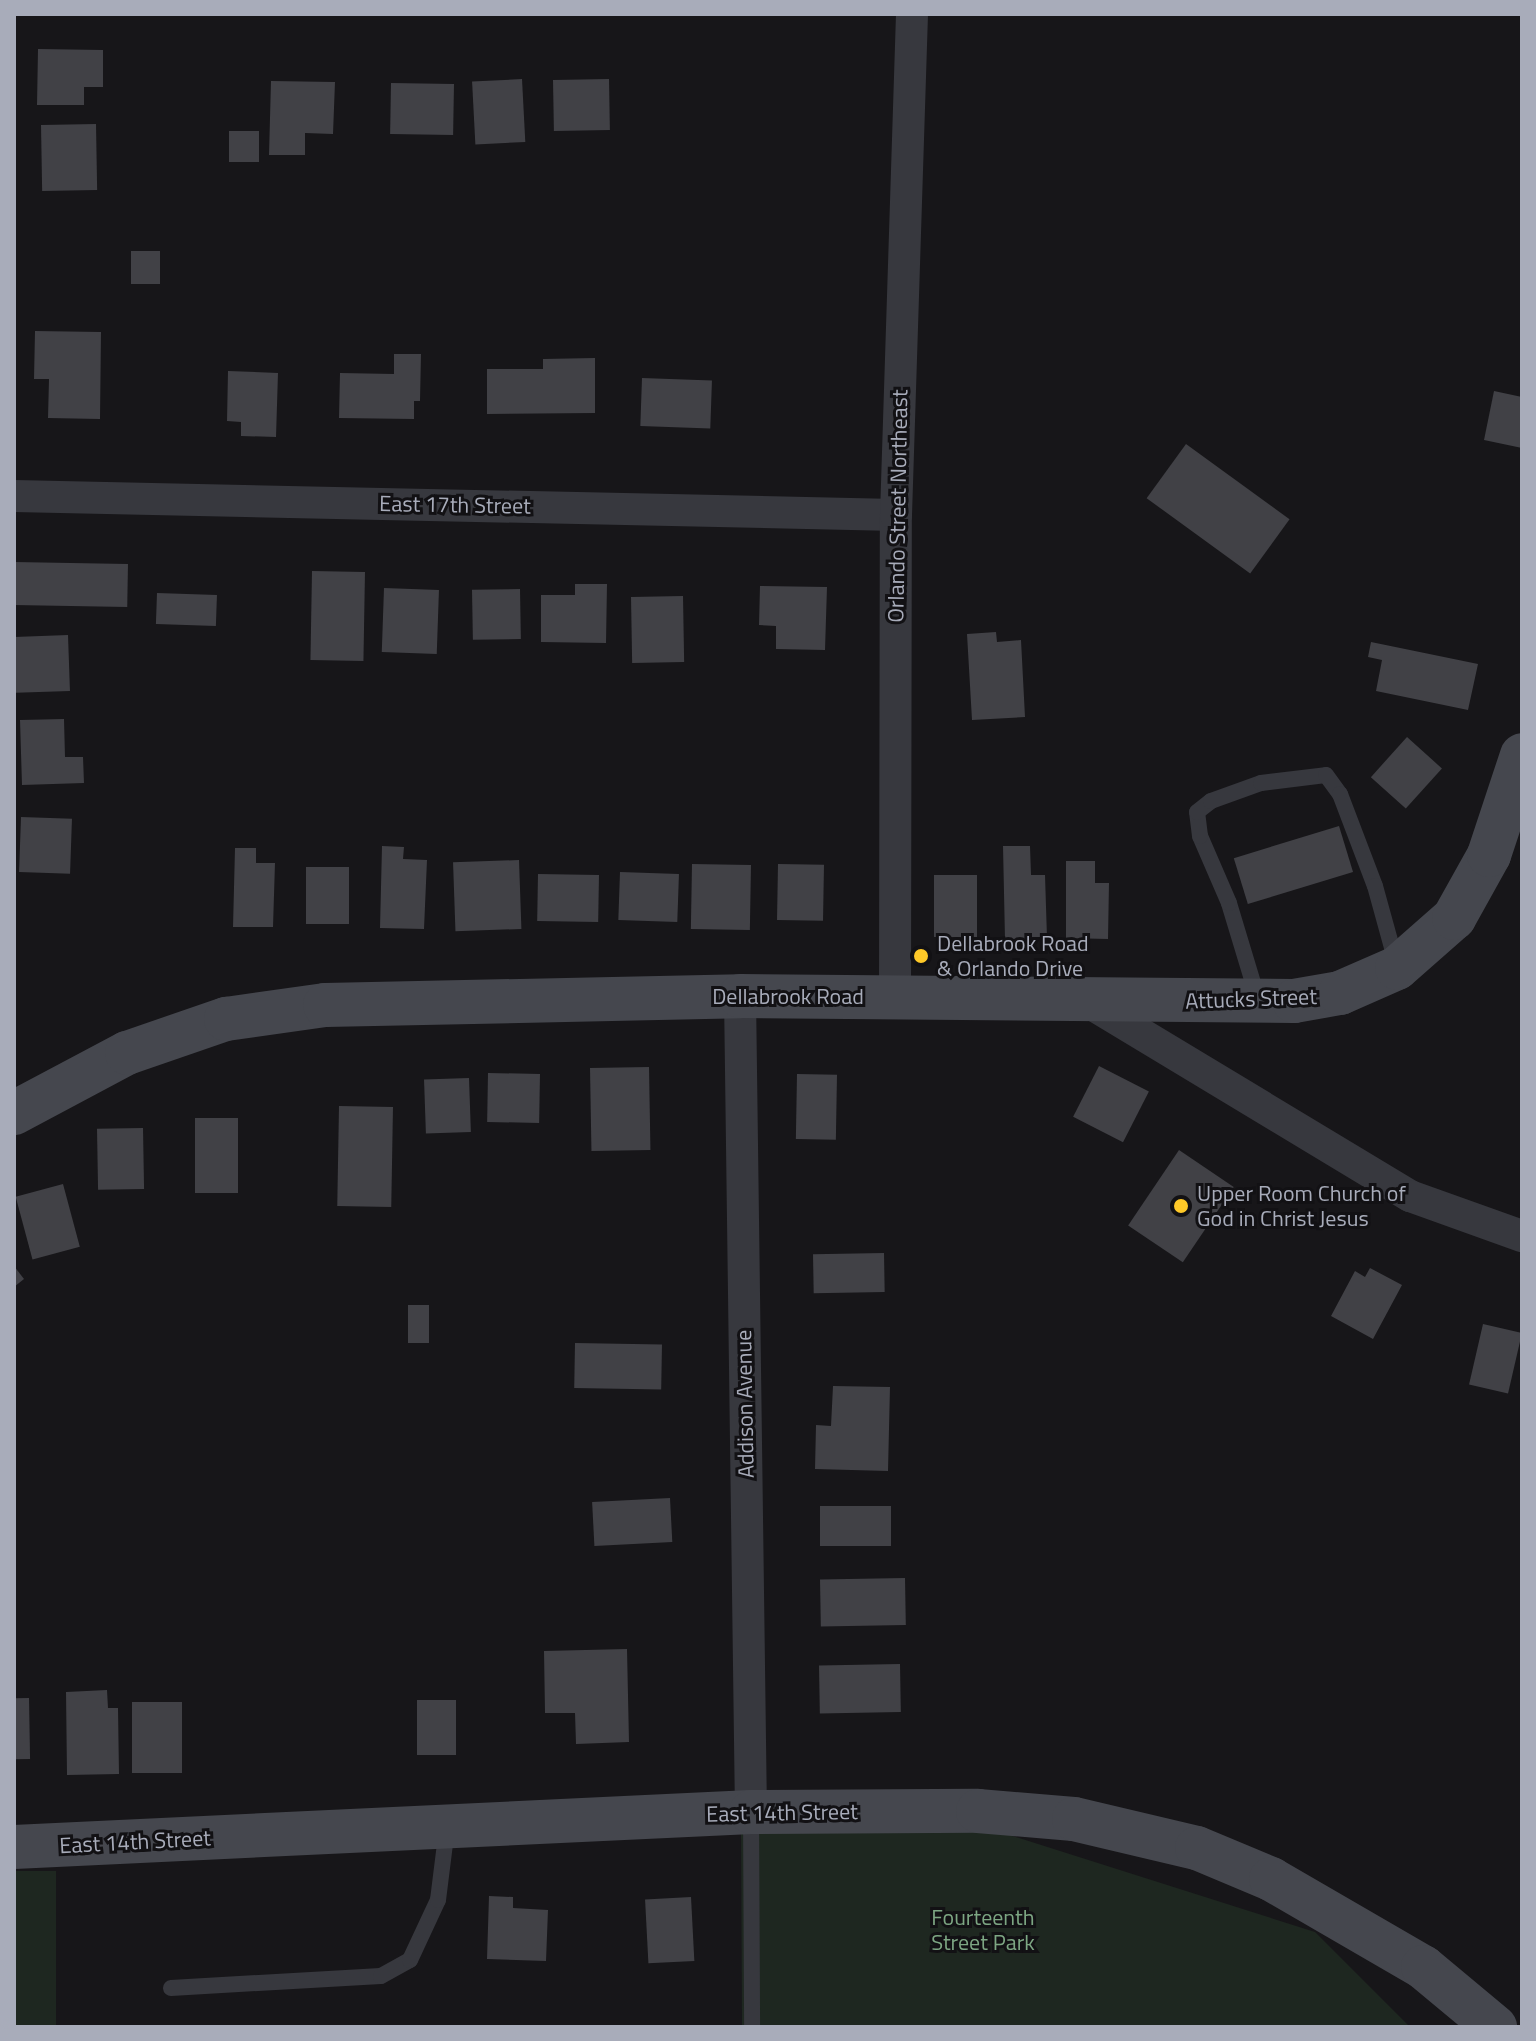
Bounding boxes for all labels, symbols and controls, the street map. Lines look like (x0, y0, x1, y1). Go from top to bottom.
street label: Orlando Street Northeast (883, 389, 913, 623)
street label: East 17th Street (379, 490, 531, 520)
place label: Dellabrook Road & Orlando Drive (937, 930, 1089, 982)
marker: Dellabrook Road & Orlando Drive (912, 947, 930, 965)
street label: Dellabrook Road (712, 984, 864, 1010)
street label: Attucks Street (1185, 984, 1317, 1014)
place label: Upper Room Church of God in Christ Jesus (1197, 1180, 1406, 1232)
marker: Upper Room Church of God in Christ Jesus (1172, 1197, 1190, 1215)
street label: Addison Avenue (731, 1330, 759, 1478)
street label: East 14th Street (706, 1798, 858, 1828)
street label: East 14th Street (59, 1825, 211, 1859)
park label: Fourteenth Street Park (931, 1904, 1035, 1956)

